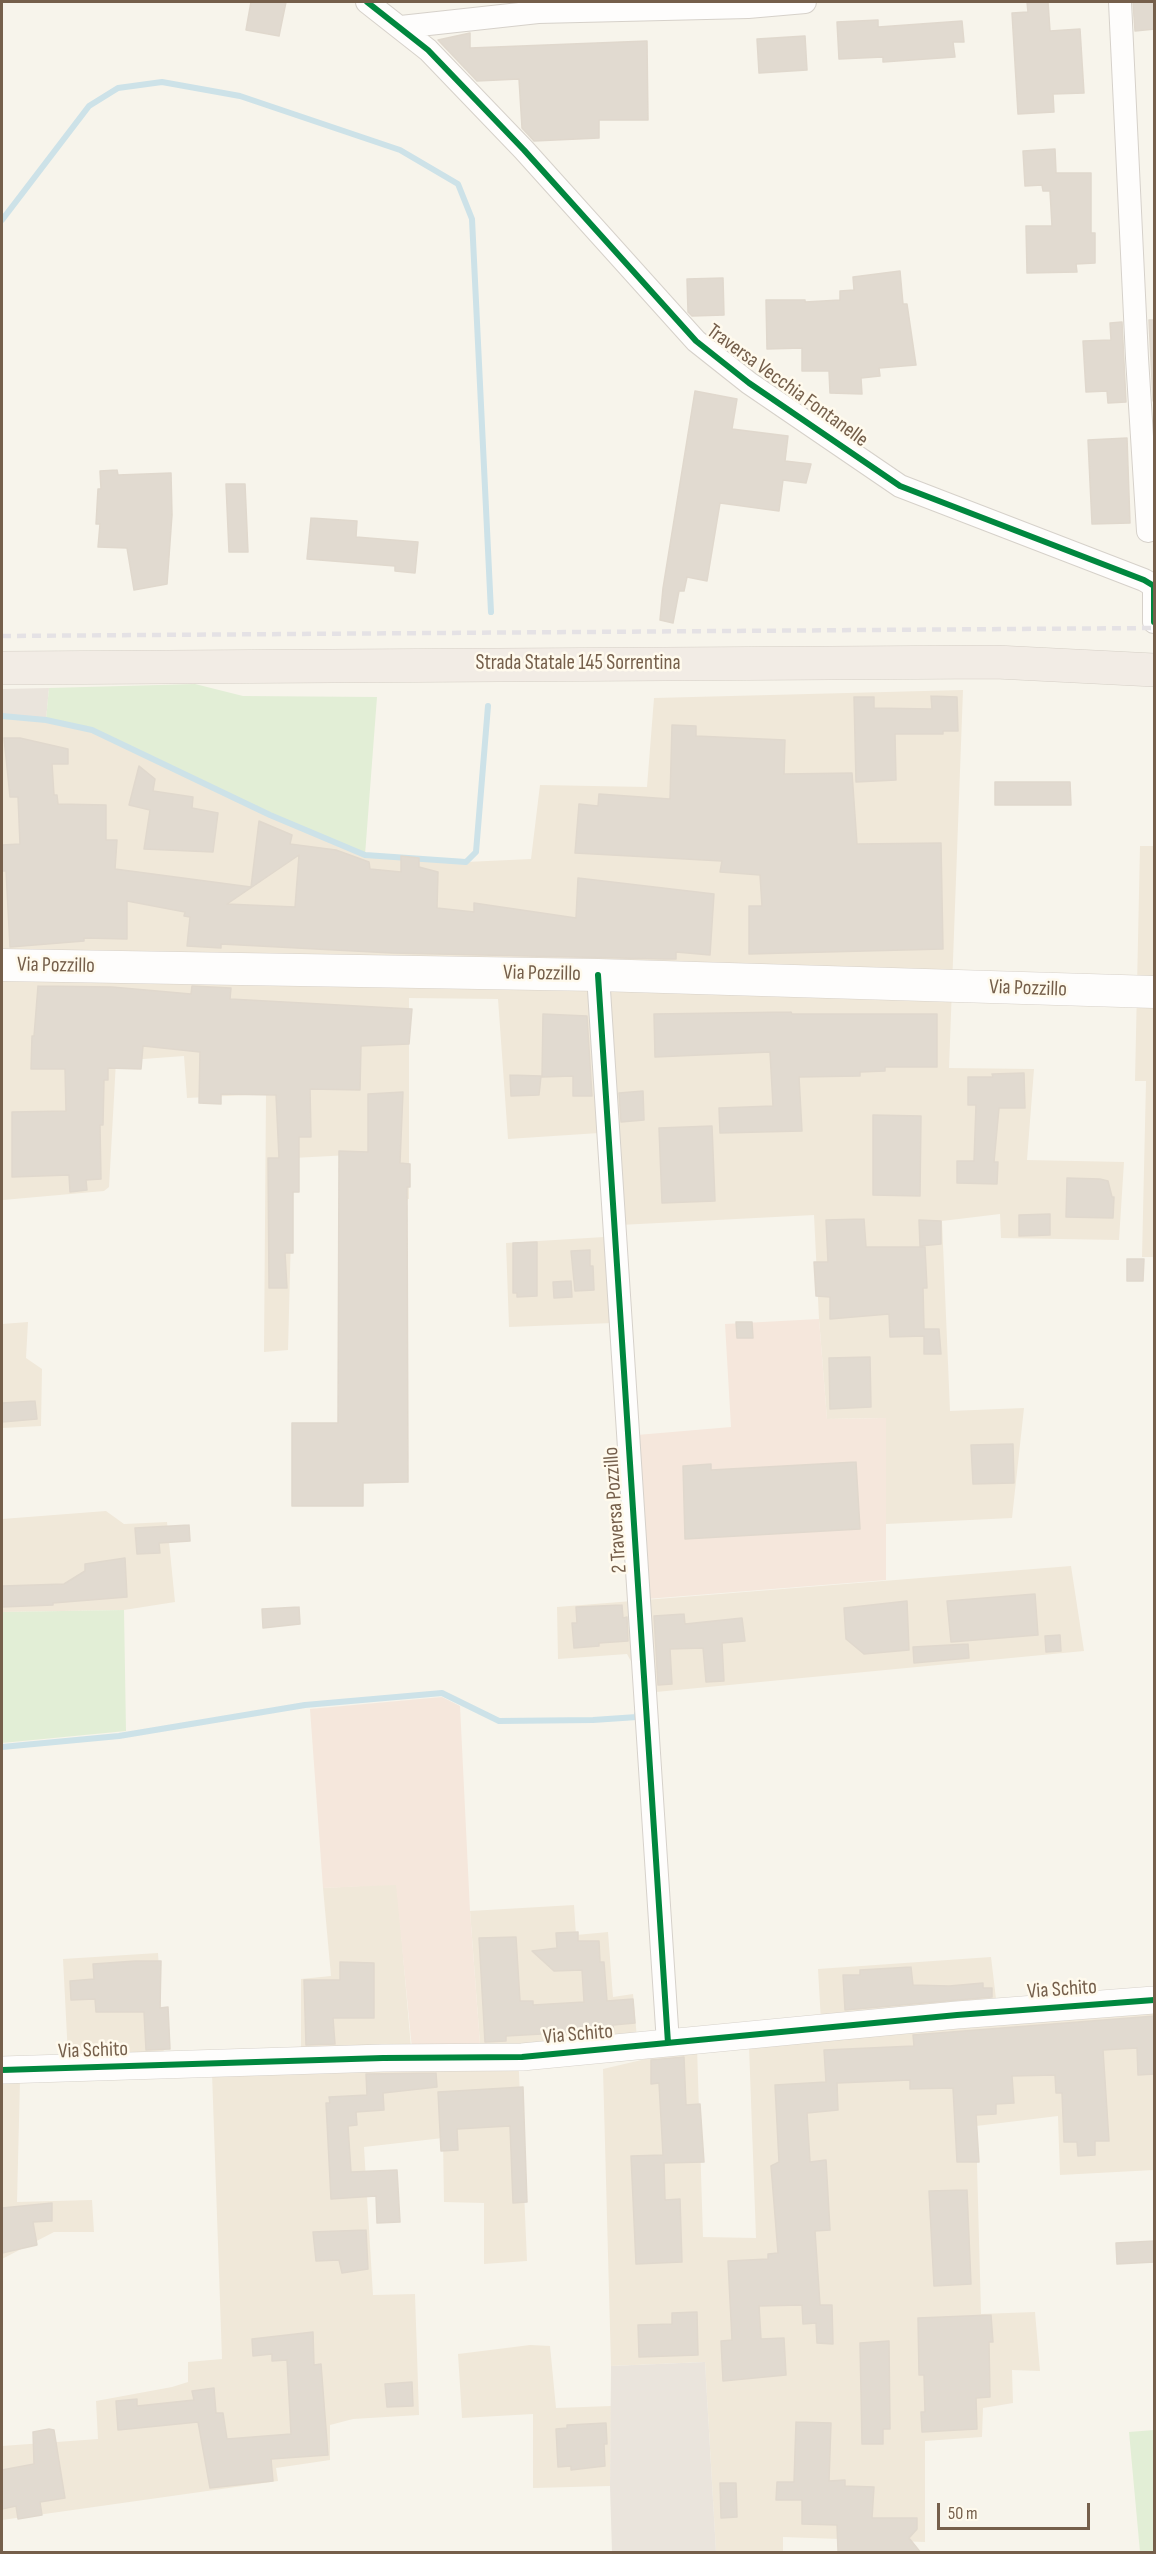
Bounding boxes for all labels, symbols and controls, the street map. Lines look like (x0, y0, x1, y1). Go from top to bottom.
street label: Traversa Vecchia Fontanelle (701, 319, 873, 453)
street label: Strada Statale 145 Sorrentina (475, 651, 681, 677)
street label: Via Pozzillo (17, 953, 95, 979)
street label: Via Pozzillo (503, 961, 581, 987)
street label: Via Pozzillo (989, 975, 1067, 1003)
street label: 2 Traversa Pozzillo (599, 1446, 633, 1574)
street label: Via Schito (1026, 1975, 1098, 2005)
street label: Via Schito (542, 2019, 614, 2051)
street label: Via Schito (58, 2037, 128, 2065)
scale bar (940, 2491, 1093, 2529)
text: 50 m (948, 2503, 978, 2524)

